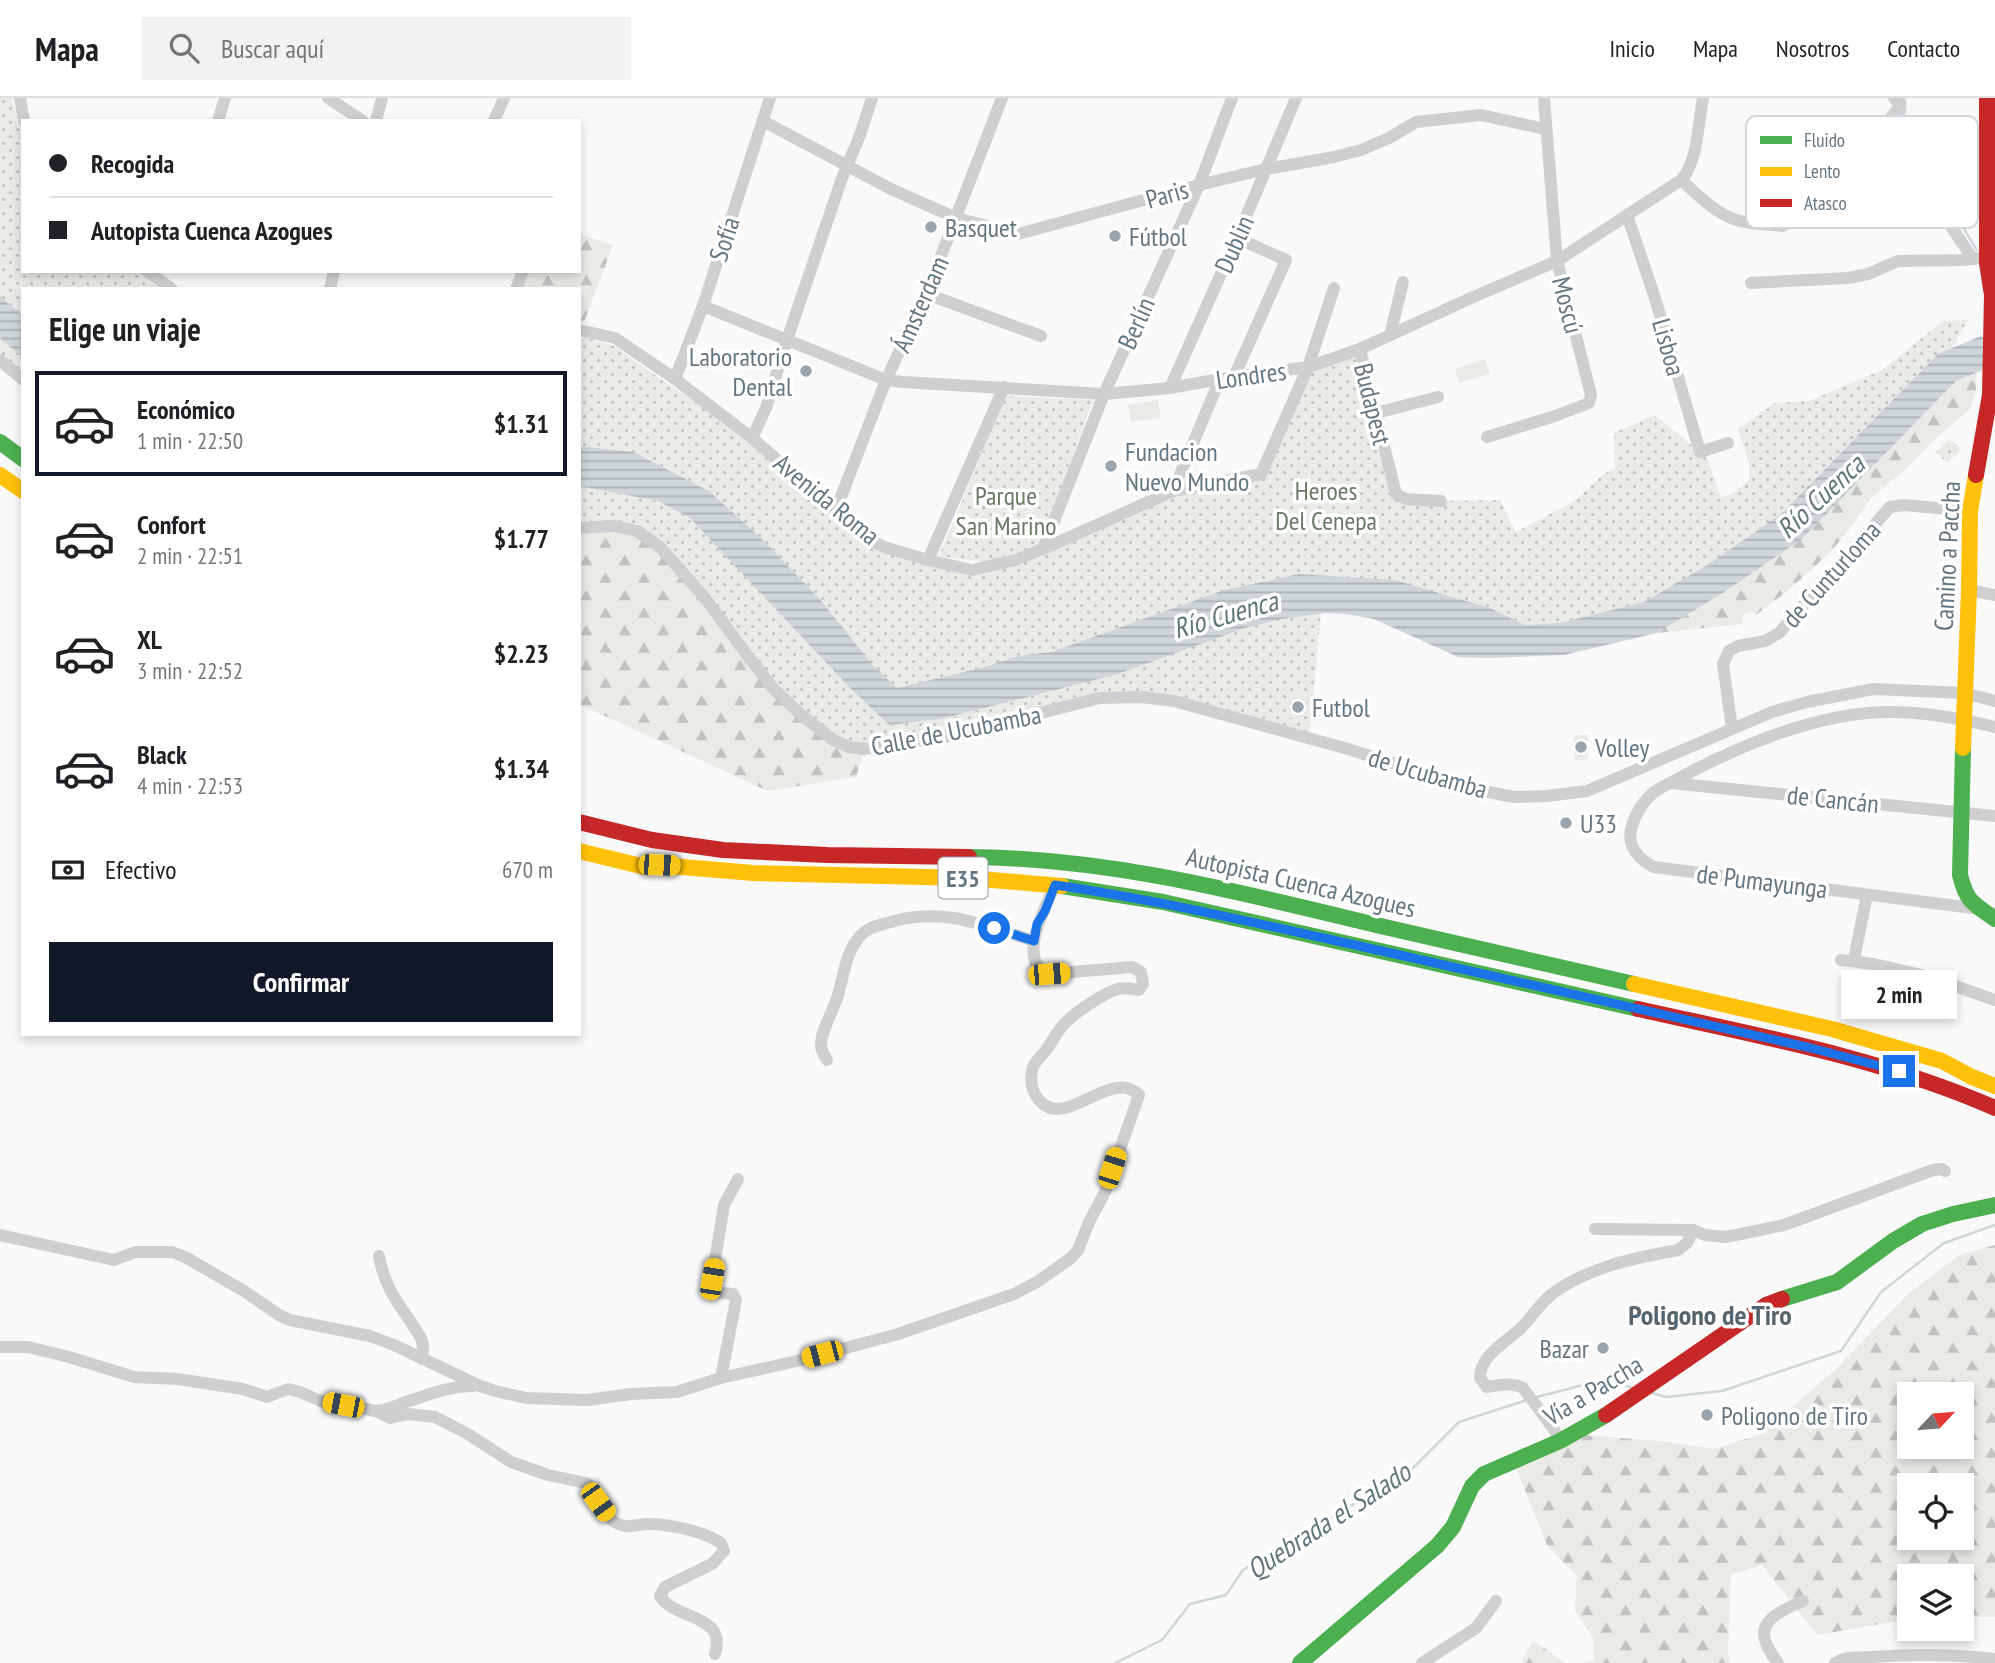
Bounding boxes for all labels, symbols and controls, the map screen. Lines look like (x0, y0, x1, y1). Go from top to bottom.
search box (141, 17, 631, 80)
text: Mapa (35, 27, 99, 70)
icon: search (165, 29, 203, 67)
text: Buscar aquí (221, 32, 324, 65)
text: Inicio (1609, 33, 1655, 64)
text: Mapa (1693, 33, 1738, 64)
text: Nosotros (1776, 33, 1849, 64)
text: Contacto (1887, 33, 1960, 64)
legend (1746, 116, 1978, 228)
text: Fluido (1804, 128, 1845, 152)
text: Recogida (91, 147, 174, 180)
text: Lento (1804, 159, 1841, 183)
street label: Paris (1142, 172, 1192, 216)
text: Atasco (1804, 191, 1847, 215)
street label: Dublin (1207, 210, 1261, 278)
place label: Basquet (945, 211, 1017, 244)
street label: Sofía (701, 213, 747, 265)
text: Autopista Cuenca Azogues (91, 214, 333, 247)
marker: Basquet (923, 219, 939, 235)
place label: Fútbol (1129, 220, 1187, 253)
marker: Fútbol (1107, 228, 1123, 244)
street label: Ámsterdam (884, 251, 956, 357)
street label: Moscú (1545, 273, 1591, 337)
street label: Berlín (1110, 292, 1162, 354)
text: Elige un viaje (49, 308, 201, 350)
street label: Lisboa (1645, 315, 1693, 379)
place label: Laboratorio Dental (689, 340, 792, 403)
street label: Londres (1214, 354, 1288, 396)
street label: Budapest (1347, 360, 1399, 448)
marker: Laboratorio Dental (798, 363, 814, 379)
icon: car (53, 392, 116, 455)
text: Económico (137, 393, 235, 426)
text: $1.31 (494, 407, 549, 440)
text: 1 min · 22:50 (137, 426, 243, 455)
place label: Fundacion Nuevo Mundo (1125, 435, 1249, 498)
water label: Río Cuenca (1768, 445, 1873, 546)
street label: Avenida Roma (767, 446, 887, 552)
marker: Fundacion Nuevo Mundo (1103, 458, 1119, 474)
park label: Heroes Del Cenepa (1275, 474, 1377, 537)
park label: Parque San Marino (956, 479, 1056, 542)
street label: Camino a Paccha (1927, 480, 1967, 632)
icon: car (53, 507, 116, 570)
text: Confort (137, 508, 206, 541)
street label: de Cunturloma (1775, 514, 1887, 634)
text: $1.77 (494, 522, 549, 555)
text: 2 min · 22:51 (137, 541, 243, 570)
water label: Río Cuenca (1168, 581, 1283, 647)
icon: car (53, 622, 116, 685)
text: XL (137, 623, 162, 656)
text: $2.23 (494, 637, 549, 670)
text: 3 min · 22:52 (137, 656, 243, 685)
place label: Futbol (1312, 691, 1370, 724)
street label: Calle de Ucubamba (868, 697, 1044, 763)
marker: Futbol (1290, 699, 1306, 715)
place label: Volley (1594, 731, 1649, 764)
icon: car (53, 737, 116, 800)
text: Black (137, 738, 187, 771)
marker: Volley (1573, 739, 1589, 755)
street label: de Ucubamba (1365, 740, 1491, 806)
text: $1.34 (494, 752, 549, 785)
text: 4 min · 22:53 (137, 771, 243, 800)
street label: de Cancán (1786, 778, 1880, 820)
place label: U33 (1580, 807, 1617, 840)
marker: U33 (1558, 815, 1574, 831)
street label: Autopista Cuenca Azogues (1183, 840, 1419, 924)
icon: cash (49, 851, 87, 889)
text: Efectivo (105, 853, 177, 886)
car (638, 854, 681, 876)
text: 670 m (502, 855, 553, 884)
street label: de Pumayunga (1695, 857, 1829, 905)
road number: E35 (939, 858, 988, 898)
route start (978, 912, 1010, 944)
button: Confirmar (49, 942, 553, 1022)
car (1028, 962, 1071, 986)
callout: 2 min (1841, 970, 1957, 1018)
text: 2 min (1876, 980, 1922, 1009)
route end (1883, 1055, 1915, 1087)
car (1096, 1145, 1129, 1191)
car (699, 1257, 726, 1301)
district label: Poligono de Tiro (1628, 1296, 1792, 1333)
place label: Bazar (1539, 1332, 1589, 1365)
car (799, 1338, 846, 1370)
marker: Bazar (1595, 1340, 1611, 1356)
street label: Vía a Paccha (1537, 1348, 1649, 1433)
north arrow (1897, 1382, 1974, 1460)
map controls (1897, 1382, 1974, 1641)
car (321, 1391, 366, 1419)
place label: Poligono de Tiro (1721, 1399, 1868, 1432)
marker: Poligono de Tiro (1699, 1407, 1715, 1423)
water label: Quebrada el Salado (1239, 1452, 1419, 1587)
button: locate (1897, 1473, 1974, 1550)
car (578, 1479, 619, 1525)
button: layers (1897, 1564, 1974, 1641)

